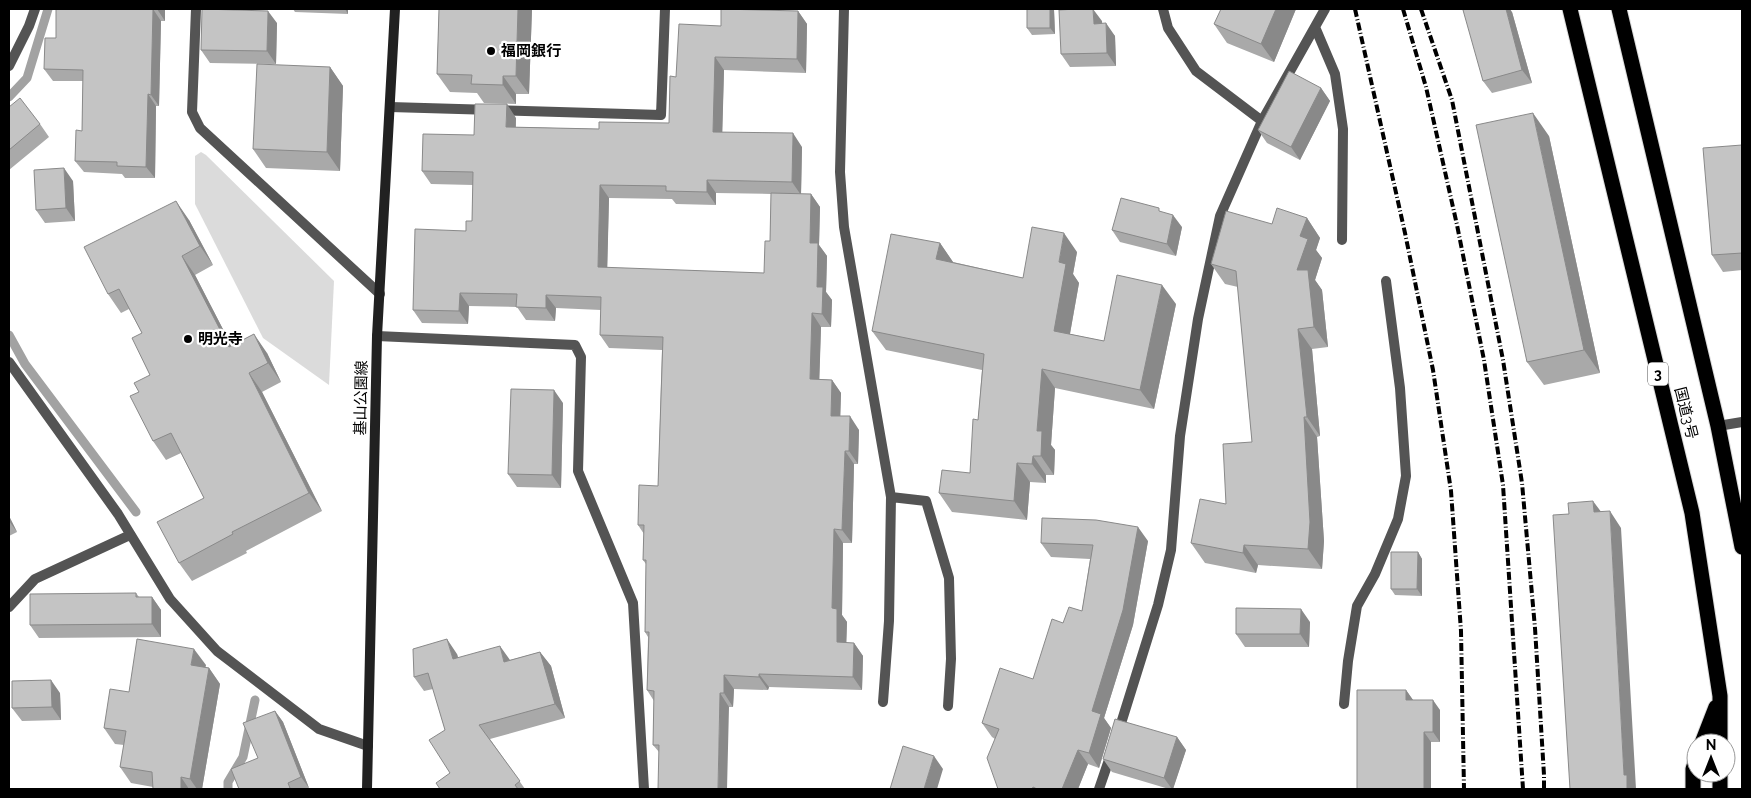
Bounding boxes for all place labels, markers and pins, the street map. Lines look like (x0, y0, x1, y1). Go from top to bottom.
place label: 福岡銀行 (500, 42, 561, 60)
marker: 福岡銀行 (485, 45, 497, 57)
place label: 明光寺 (198, 330, 243, 348)
marker: 明光寺 (182, 333, 194, 345)

